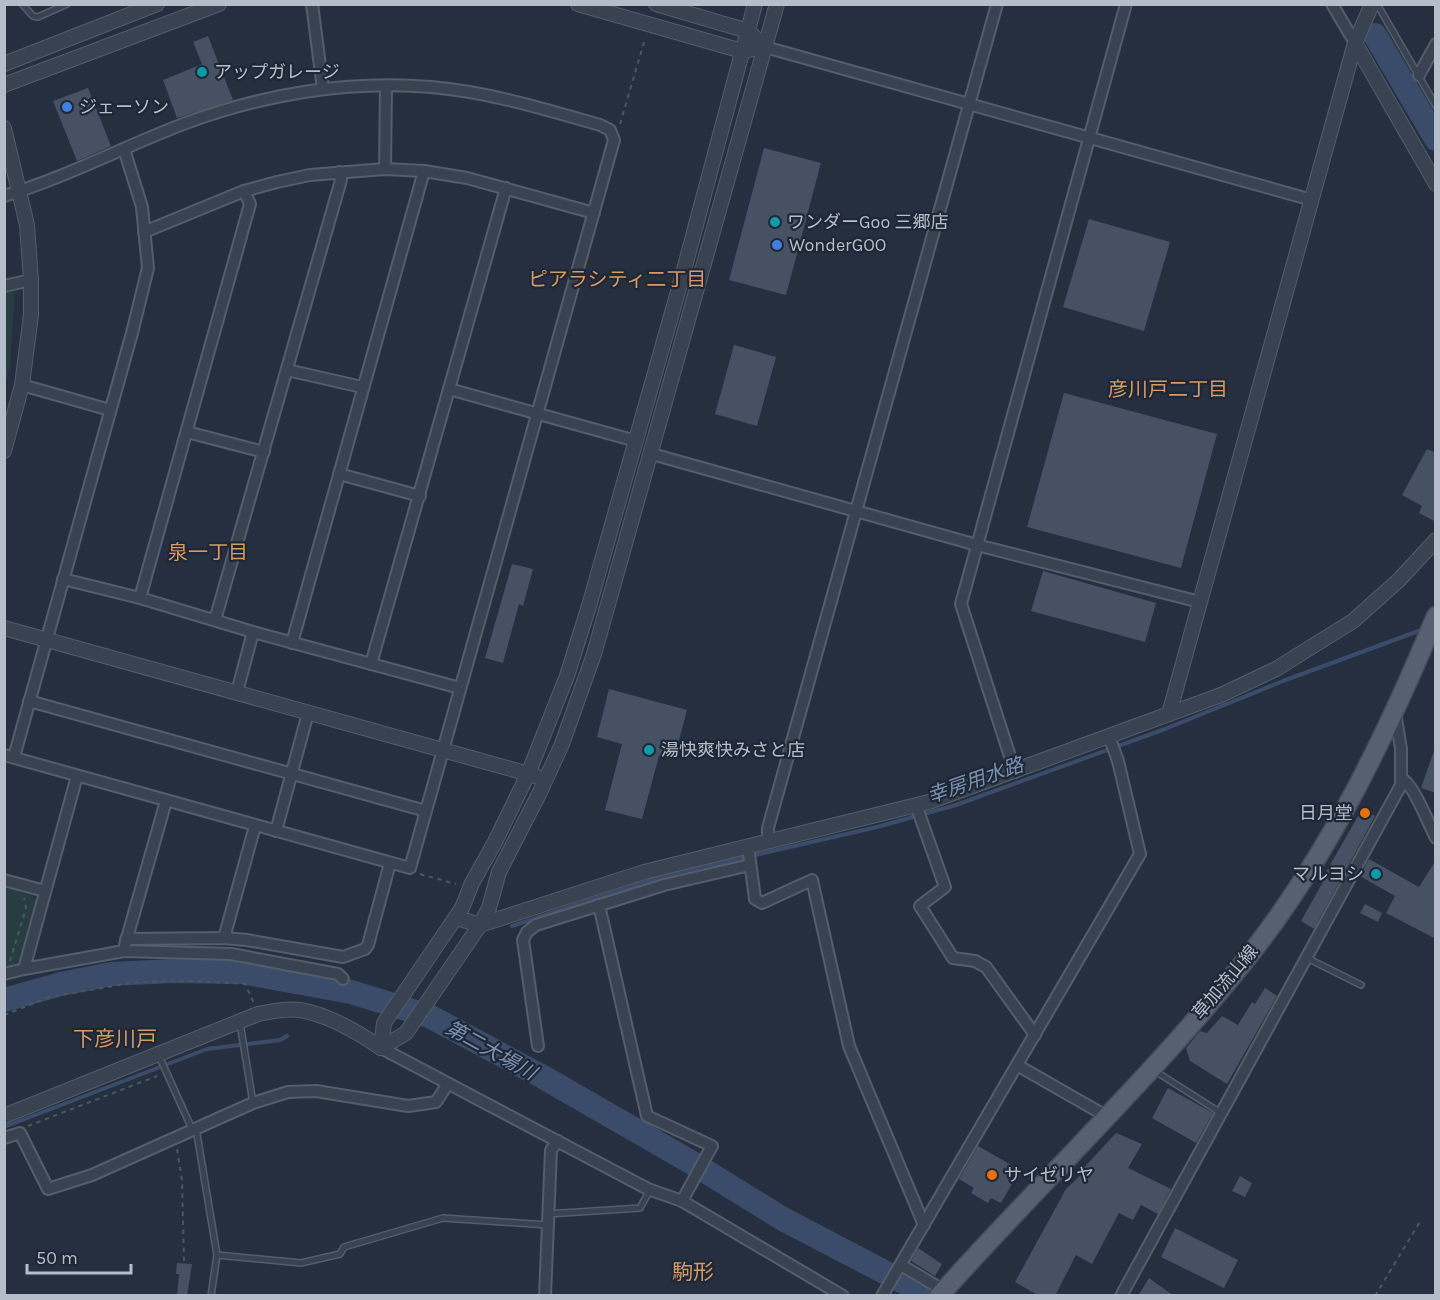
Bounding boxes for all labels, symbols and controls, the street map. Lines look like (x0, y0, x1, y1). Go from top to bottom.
place label: アップガレージ (214, 61, 340, 83)
marker: アップガレージ (195, 65, 209, 79)
place label: ジェーソン (79, 96, 169, 118)
marker: ジェーソン (60, 100, 74, 114)
place label: ワンダーGoo 三郷店 (787, 211, 949, 233)
marker: ワンダーGoo 三郷店 (768, 215, 782, 229)
place label: WonderGOO (789, 234, 886, 256)
marker: WonderGOO (770, 238, 784, 252)
district label: ピアラシティ二丁目 (528, 268, 706, 291)
district label: 彦川戸二丁目 (1108, 378, 1228, 401)
district label: 泉一丁目 (168, 541, 248, 564)
place label: 湯快爽快みさと店 (661, 739, 805, 761)
marker: 湯快爽快みさと店 (642, 743, 656, 757)
water label: 幸房用水路 (924, 753, 1028, 808)
place label: 日月堂 (1299, 802, 1353, 824)
marker: 日月堂 (1358, 806, 1372, 820)
place label: マルヨシ (1292, 863, 1364, 885)
marker: マルヨシ (1369, 867, 1383, 881)
street label: 草加流山線 (1188, 940, 1262, 1024)
water label: 第二大場川 (441, 1016, 542, 1086)
district label: 下彦川戸 (73, 1027, 157, 1051)
place label: サイゼリヤ (1004, 1164, 1094, 1186)
marker: サイゼリヤ (985, 1168, 999, 1182)
scale bar (27, 1237, 130, 1275)
text: 50 m (36, 1247, 78, 1269)
district label: 駒形 (672, 1260, 714, 1284)

